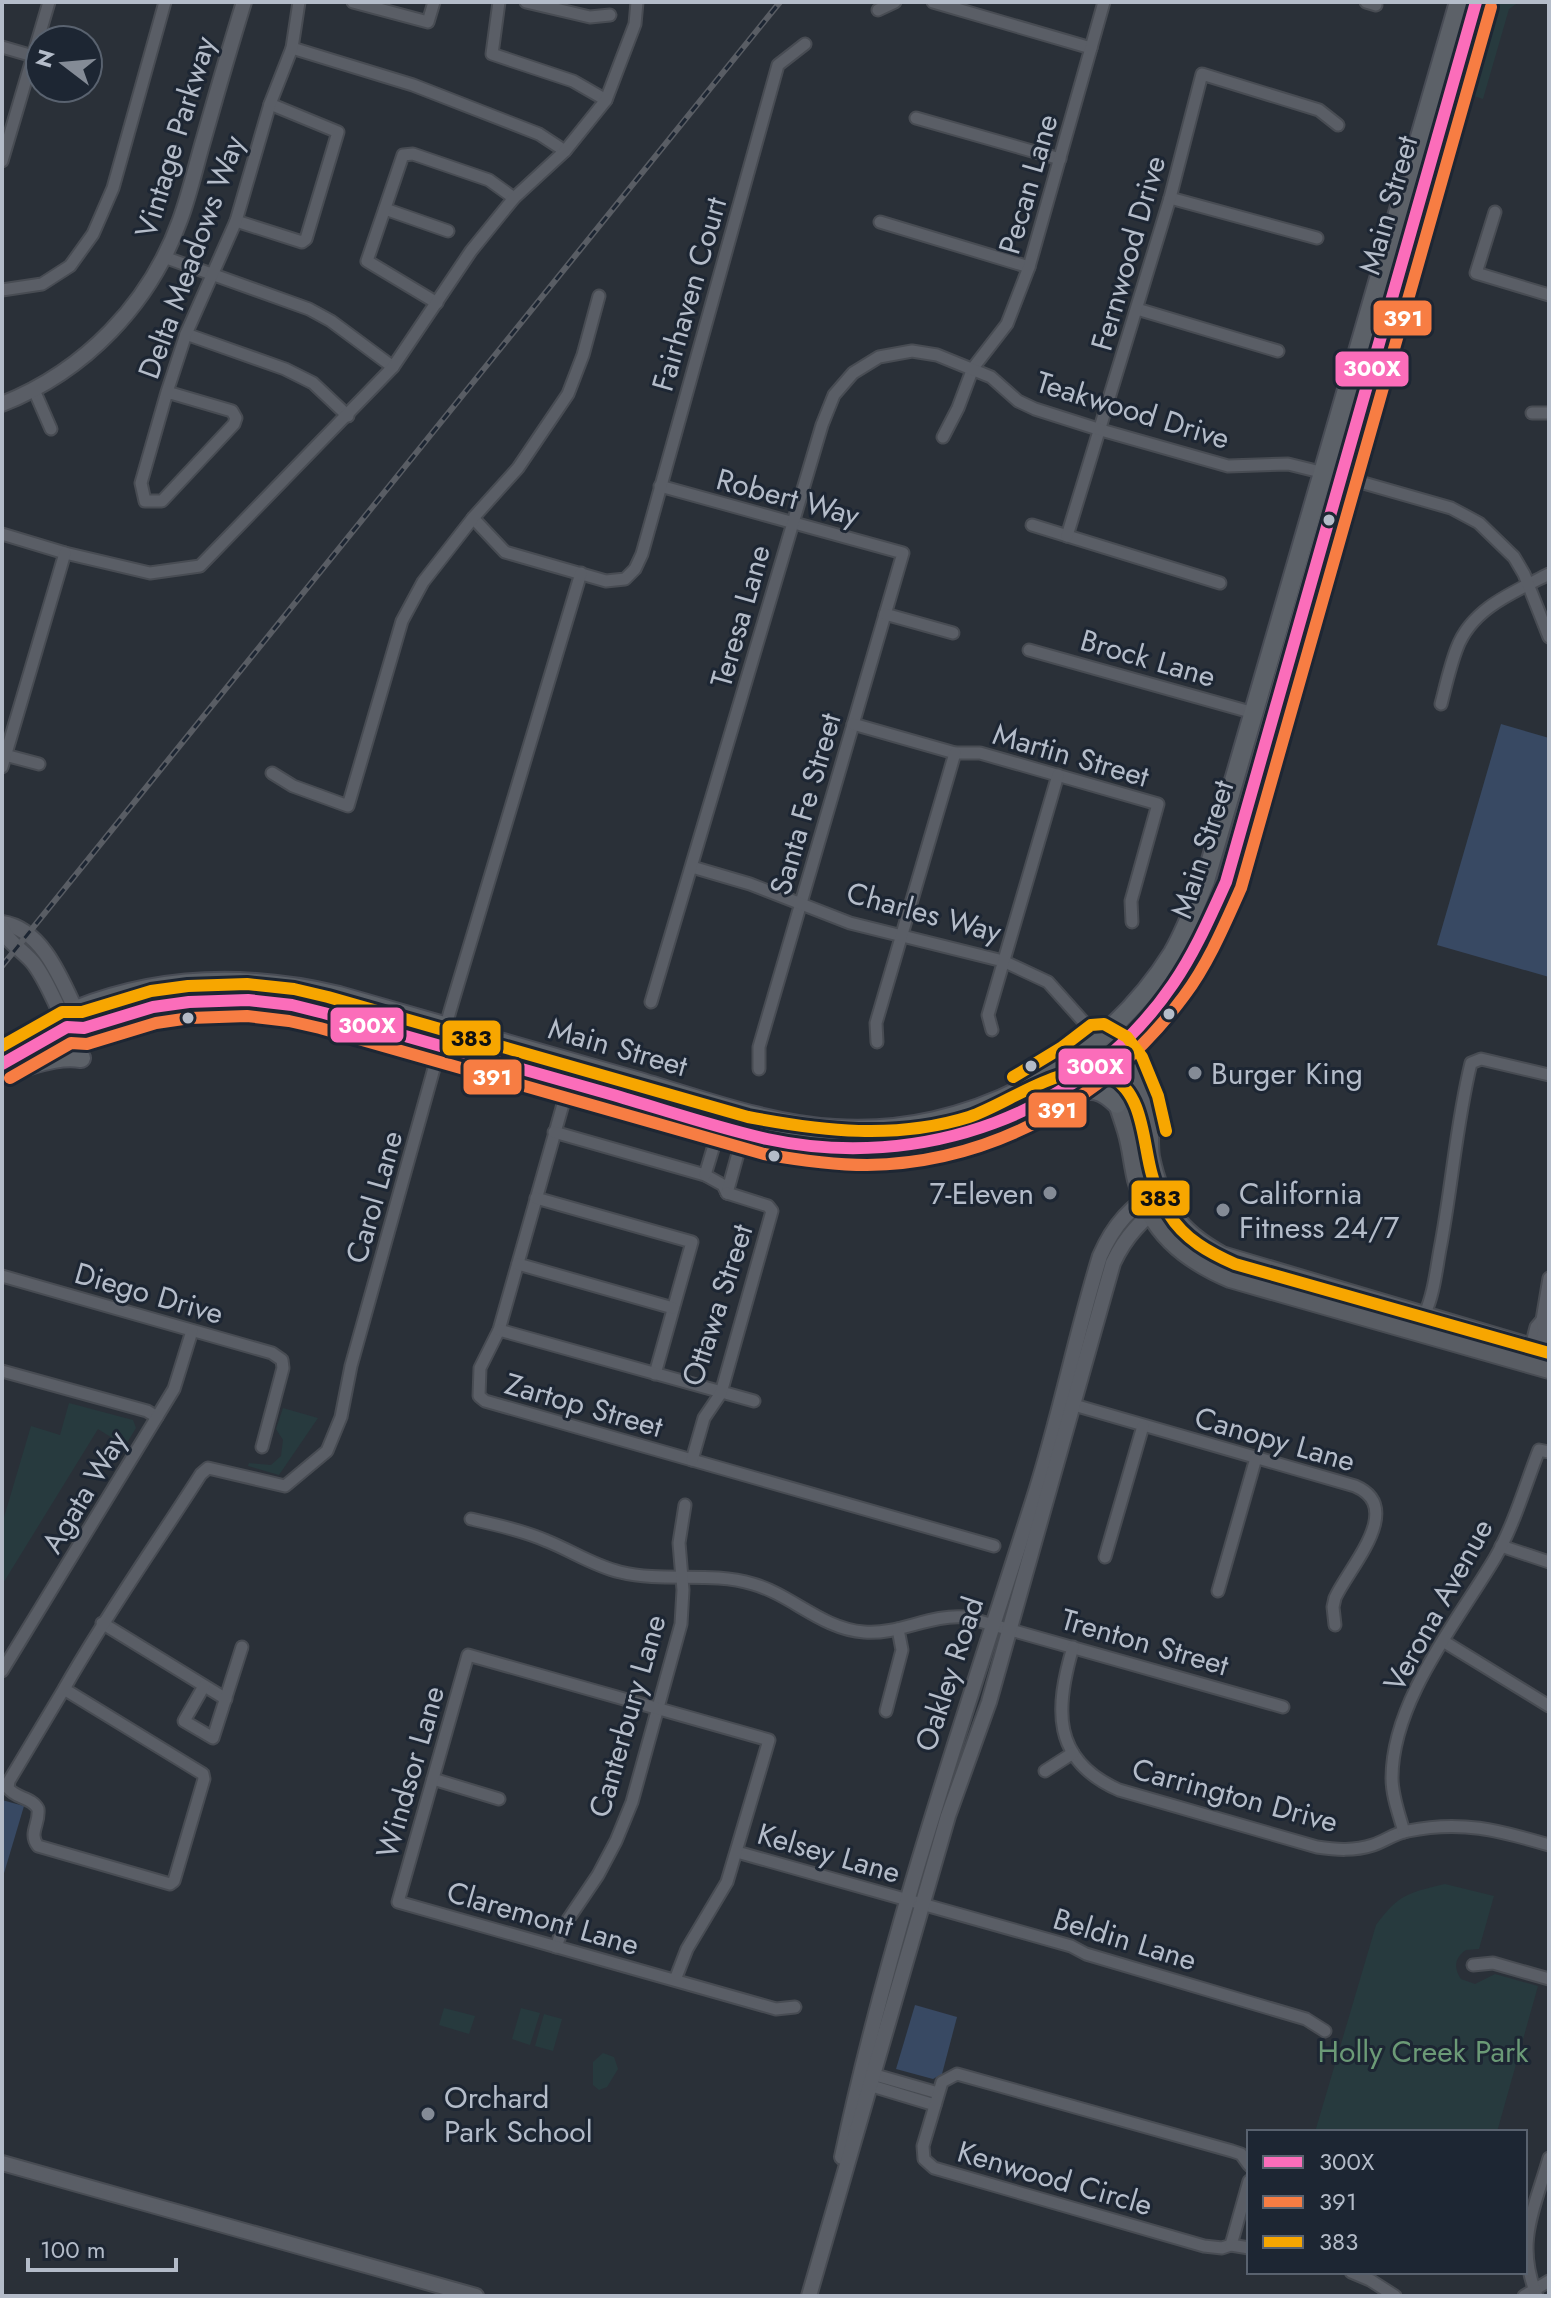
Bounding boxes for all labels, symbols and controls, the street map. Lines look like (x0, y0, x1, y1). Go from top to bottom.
north arrow (24, 24, 104, 104)
street label: Vintage Parkway (124, 30, 226, 243)
text: N (27, 46, 63, 71)
street label: Pecan Lane (988, 109, 1068, 259)
street label: Delta Meadows Way (127, 128, 255, 385)
street label: Main Street (1348, 130, 1429, 280)
street label: Fernwood Drive (1080, 150, 1176, 356)
street label: Fairhaven Court (641, 191, 737, 396)
line badge: 391 (1372, 299, 1433, 337)
text: 391 (1383, 302, 1423, 334)
line badge: 300X (1334, 350, 1410, 388)
text: 300X (1343, 352, 1401, 384)
street label: Teakwood Drive (1031, 360, 1235, 460)
street label: Robert Way (712, 457, 865, 537)
unlabelled marker (1321, 512, 1337, 528)
street label: Teresa Lane (699, 540, 781, 692)
street label: Brock Lane (1075, 618, 1221, 698)
street label: Santa Fe Street (759, 707, 852, 900)
street label: Martin Street (988, 712, 1155, 798)
street label: Main Street (1159, 774, 1245, 924)
street label: Charles Way (842, 871, 1007, 954)
line badge: 300X (329, 1006, 405, 1044)
unlabelled marker (1161, 1006, 1177, 1022)
street label: Main Street (543, 1007, 693, 1088)
text: 300X (338, 1009, 396, 1041)
unlabelled marker (180, 1010, 196, 1026)
line badge: 383 (441, 1019, 502, 1057)
text: 383 (450, 1022, 492, 1054)
line badge: 300X (1057, 1047, 1133, 1086)
text: 300X (1066, 1050, 1124, 1082)
place label: Burger King (1211, 1052, 1363, 1095)
line badge: 391 (462, 1058, 523, 1096)
unlabelled marker (1023, 1058, 1039, 1074)
text: 391 (472, 1061, 512, 1093)
marker: Burger King (1186, 1064, 1204, 1082)
line badge: 391 (1027, 1091, 1088, 1129)
text: 391 (1037, 1094, 1077, 1126)
street label: Carol Lane (335, 1126, 413, 1268)
unlabelled marker (766, 1148, 782, 1164)
place label: 7-Eleven (930, 1172, 1034, 1215)
place label: California Fitness 24/7 (1239, 1172, 1399, 1249)
line badge: 383 (1130, 1179, 1191, 1217)
text: 383 (1139, 1182, 1181, 1214)
marker: 7-Eleven (1041, 1184, 1059, 1202)
marker: California Fitness 24/7 (1214, 1201, 1232, 1219)
street label: Ottawa Street (671, 1218, 764, 1391)
street label: Diego Drive (70, 1251, 228, 1335)
street label: Zartop Street (500, 1362, 669, 1448)
street label: Canopy Lane (1190, 1396, 1360, 1482)
street label: Agata Way (31, 1422, 138, 1561)
street label: Verona Avenue (1373, 1511, 1503, 1699)
street label: Oakley Road (904, 1591, 994, 1757)
street label: Trenton Street (1056, 1598, 1235, 1687)
street label: Canterbury Lane (578, 1610, 676, 1822)
street label: Windsor Lane (365, 1681, 455, 1863)
street label: Carrington Drive (1127, 1747, 1343, 1843)
street label: Kelsey Lane (753, 1812, 905, 1894)
street label: Claremont Lane (442, 1870, 644, 1966)
street label: Beldin Lane (1048, 1897, 1202, 1981)
park label: Holly Creek Park (1318, 2030, 1529, 2073)
place label: Orchard Park School (444, 2076, 593, 2153)
marker: Orchard Park School (419, 2105, 437, 2123)
street label: Kenwood Circle (953, 2130, 1157, 2226)
legend (1247, 2130, 1527, 2274)
text: 300X (1319, 2144, 1375, 2179)
text: 391 (1319, 2184, 1357, 2219)
scale bar (28, 2222, 176, 2272)
text: 383 (1319, 2224, 1358, 2259)
text: 100 m (40, 2232, 106, 2267)

